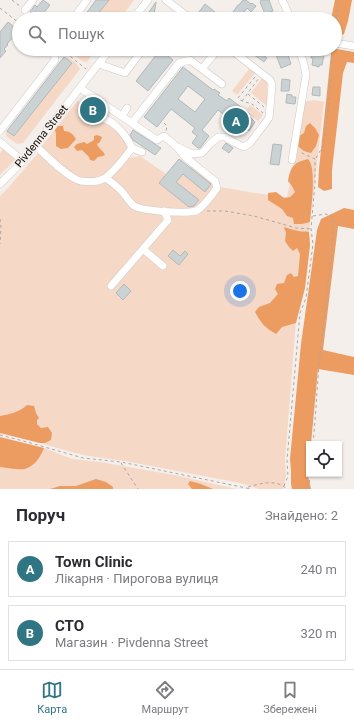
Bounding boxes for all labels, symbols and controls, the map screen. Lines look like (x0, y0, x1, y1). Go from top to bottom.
search box (12, 12, 342, 56)
icon: search (26, 23, 48, 45)
text: Пошук (58, 25, 105, 43)
pin: B (80, 95, 106, 125)
street label: Pivdenna Street (12, 102, 71, 170)
pin: A (223, 106, 249, 136)
your location (230, 281, 250, 301)
map controls (306, 441, 342, 477)
button: locate (306, 441, 342, 477)
text: Поруч (16, 505, 65, 525)
text: Знайдено: 2 (265, 508, 338, 523)
text: Town Clinic (55, 553, 133, 571)
text: A (26, 562, 34, 577)
text: 240 m (300, 562, 337, 577)
text: Лікарня · Пирогова вулиця (55, 571, 218, 586)
text: СТО (55, 617, 84, 635)
text: B (26, 626, 34, 641)
text: 320 m (300, 626, 337, 641)
text: Магазин · Pivdenna Street (55, 635, 208, 650)
tab: Карта (37, 679, 67, 716)
tab: Маршрут (142, 679, 189, 716)
tab: Збережені (263, 679, 317, 716)

